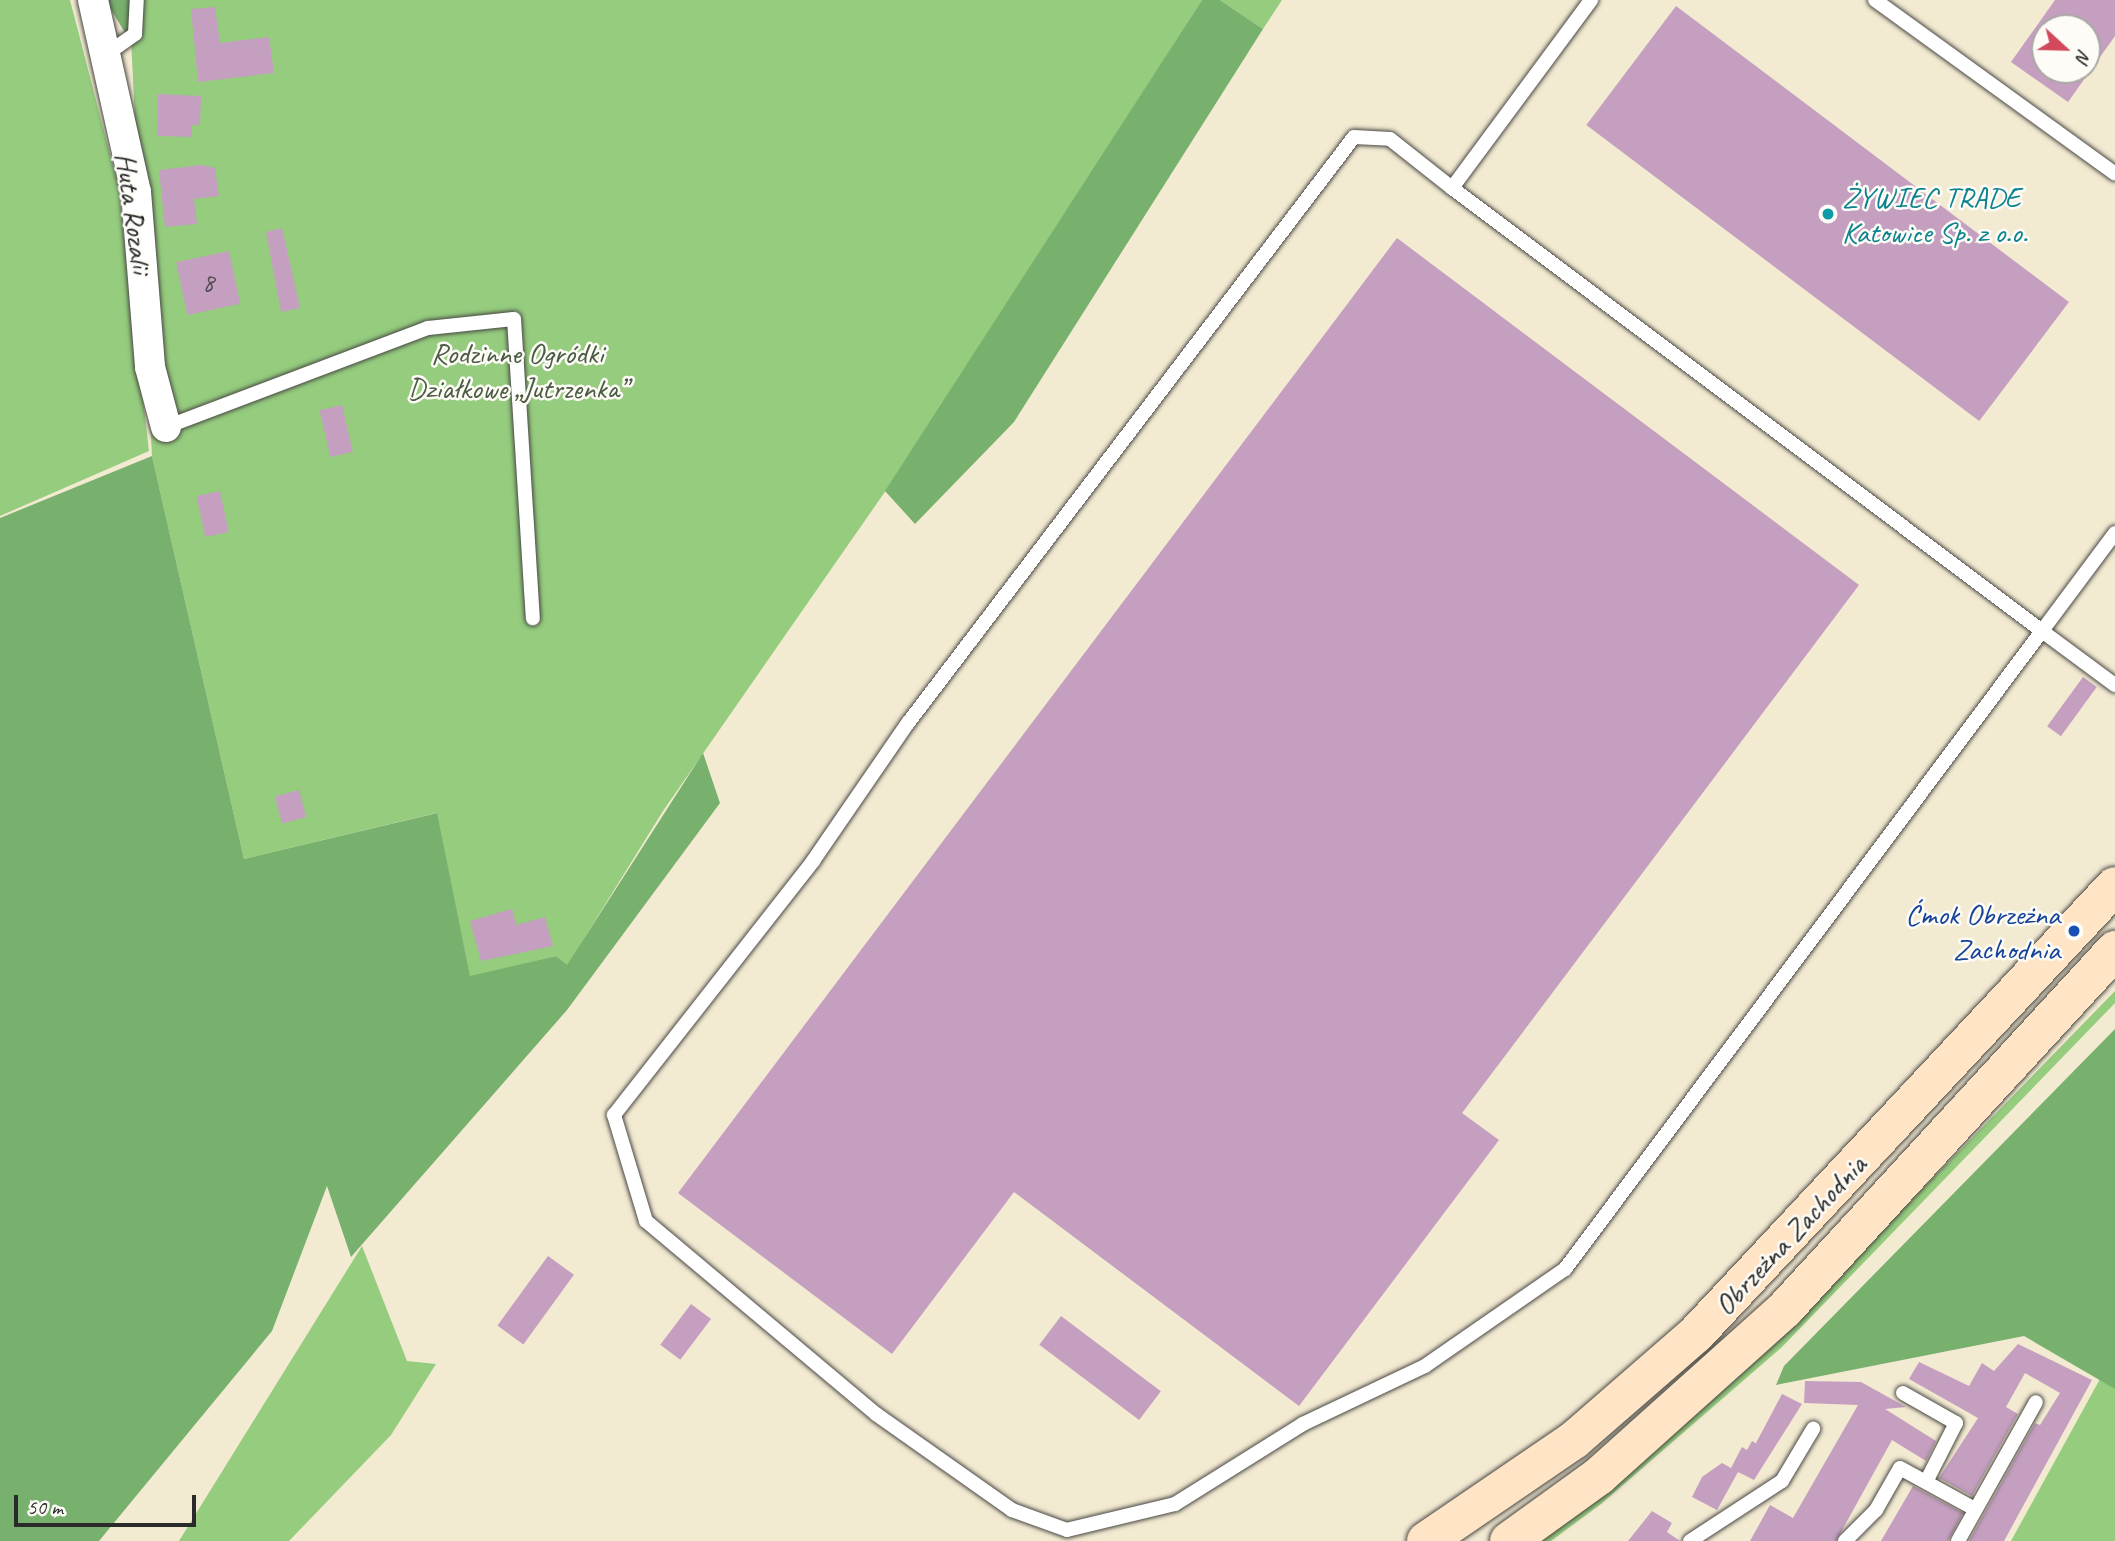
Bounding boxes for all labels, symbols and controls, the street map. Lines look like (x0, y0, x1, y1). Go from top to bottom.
north arrow (2031, 14, 2101, 84)
text: N (2070, 46, 2097, 66)
street label: Huta Rozalii (108, 150, 160, 276)
place label: ŻYWIEC TRADE Katowice Sp. z o.o. (1842, 179, 2028, 249)
marker: ŻYWIEC TRADE Katowice Sp. z o.o. (1820, 206, 1836, 222)
house number: 8 (202, 267, 214, 299)
park label: Rodzinne Ogródki Działkowe „Jutrzenka” (407, 335, 627, 406)
place label: Ćmok Obrzeżna Zachodnia (1905, 896, 2060, 967)
marker: Ćmok Obrzeżna Zachodnia (2066, 923, 2082, 939)
street label: Obrzeżna Zachodnia (1706, 1147, 1874, 1323)
scale bar (18, 1482, 200, 1526)
text: 50 m (27, 1494, 63, 1520)

